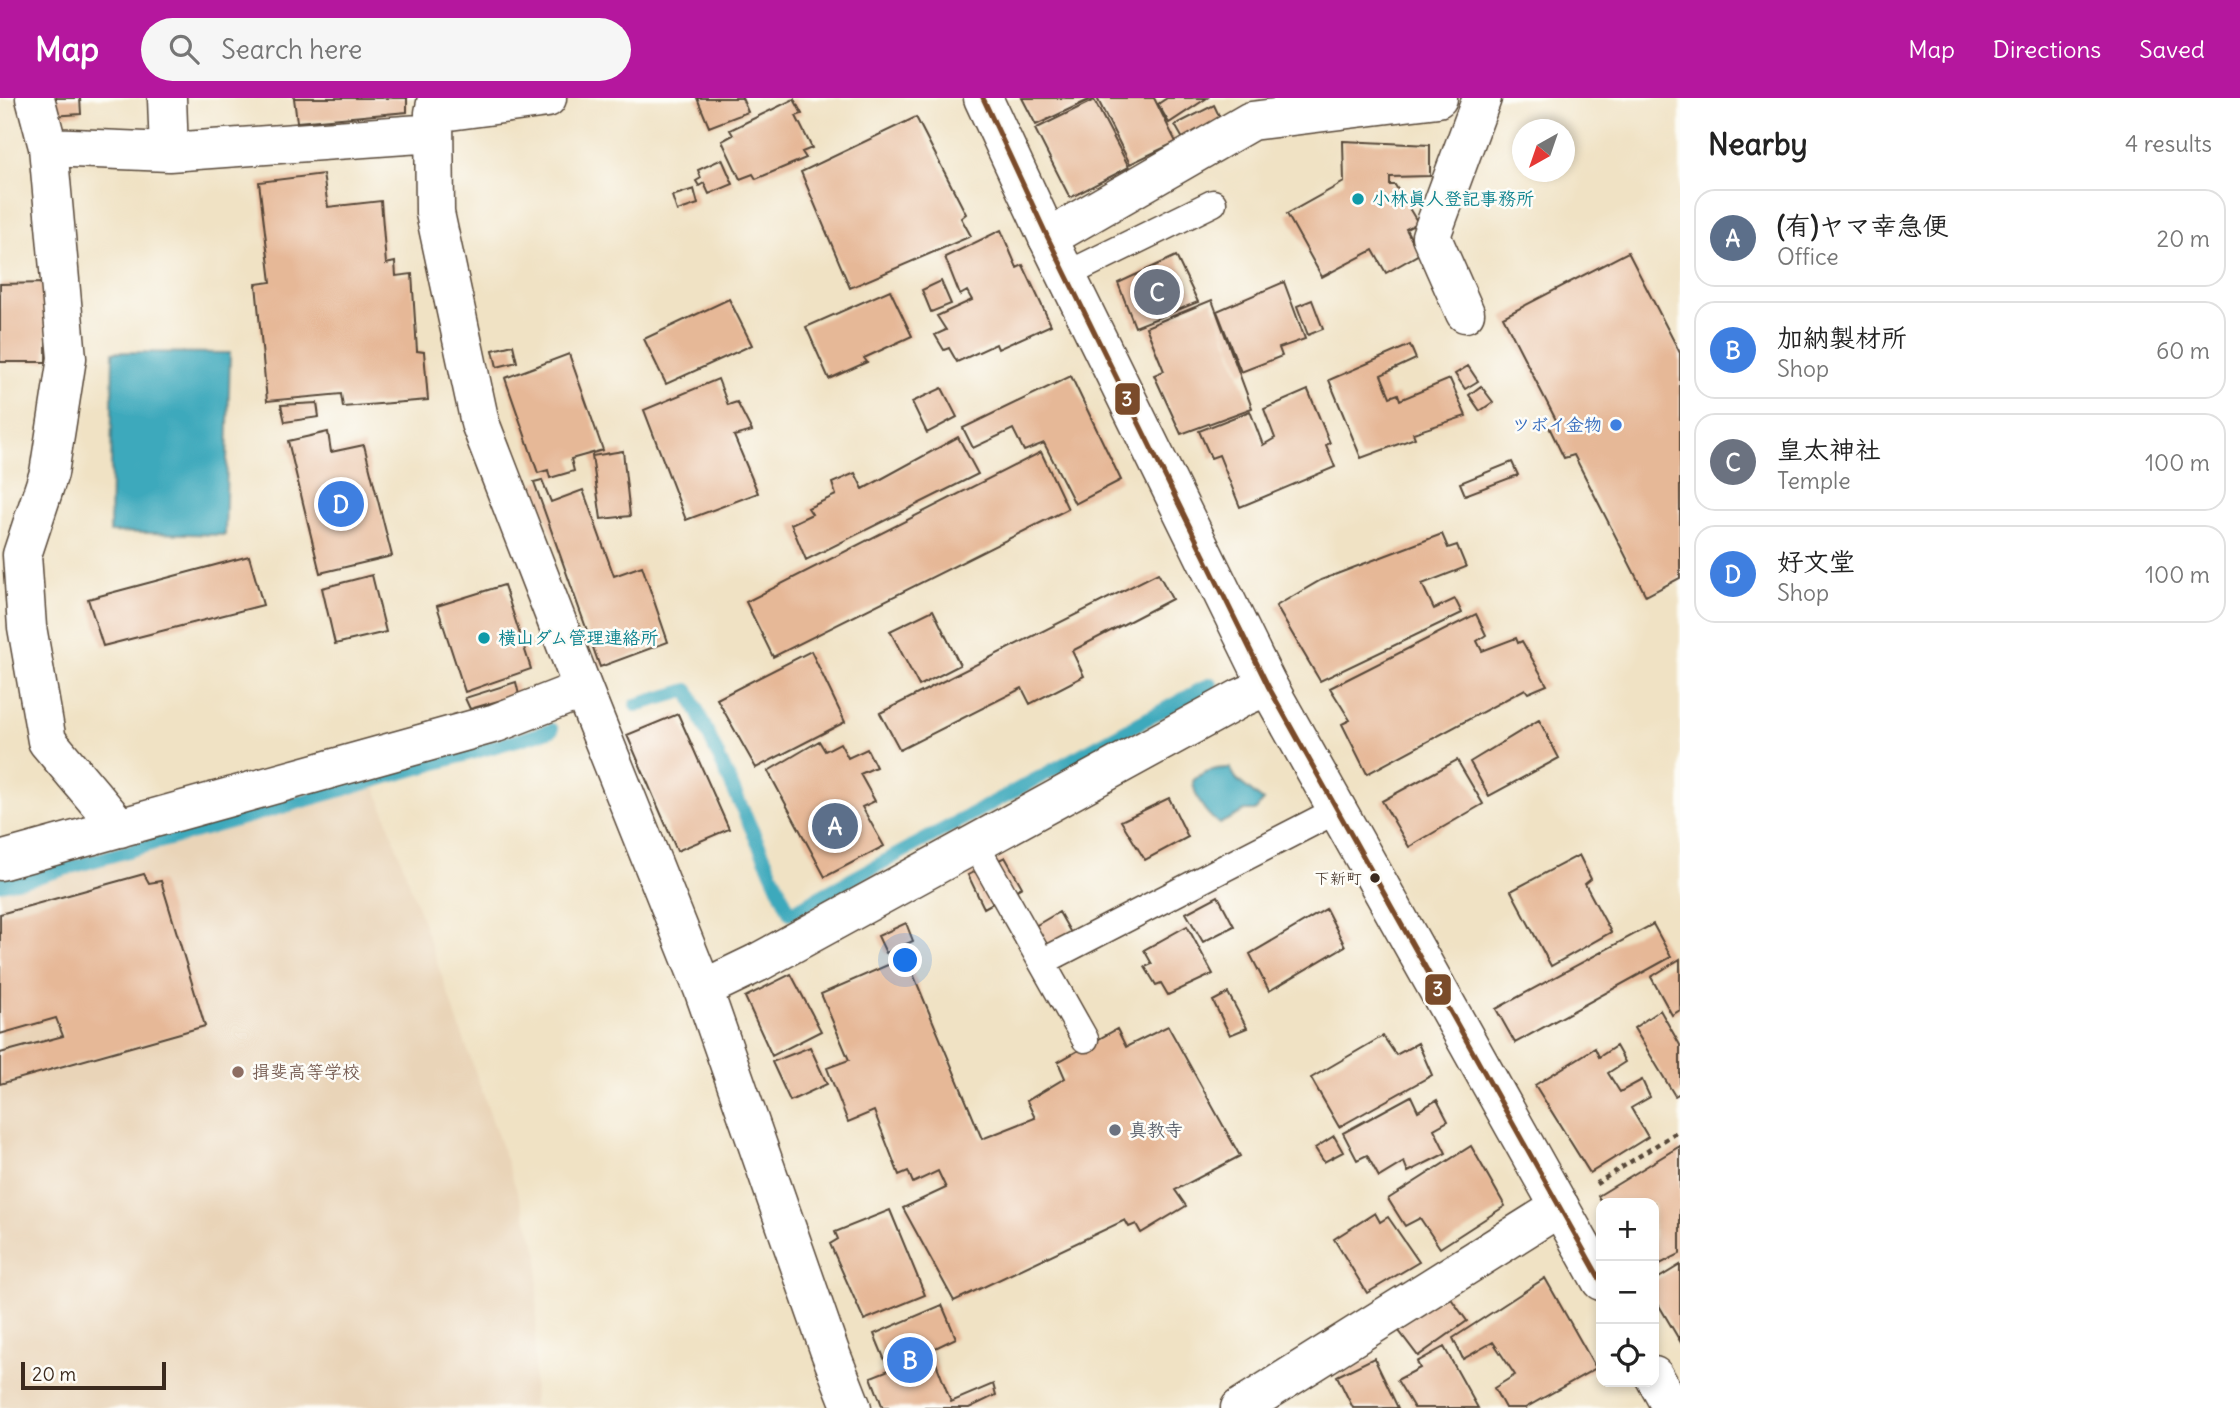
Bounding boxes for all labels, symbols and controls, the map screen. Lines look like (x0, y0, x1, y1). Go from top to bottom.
search box (141, 18, 631, 81)
text: Map (35, 28, 99, 70)
icon: search (165, 30, 203, 68)
text: Search here (221, 33, 362, 66)
text: Map (1908, 34, 1955, 64)
text: Directions (1993, 34, 2101, 64)
text: Saved (2139, 34, 2205, 64)
north arrow (1512, 119, 1575, 182)
text: Nearby (1708, 125, 1808, 163)
text: 4 results (2125, 129, 2212, 158)
place label: 小林眞人登記事務所 (1372, 187, 1534, 210)
marker: 小林眞人登記事務所 (1350, 191, 1366, 207)
text: (有)ヤマ幸急便 (1777, 209, 1949, 242)
text: A (1726, 224, 1740, 253)
text: 20 m (2157, 224, 2210, 253)
text: Office (1777, 242, 1839, 271)
pin: C (1134, 266, 1180, 318)
text: 加納製材所 (1777, 321, 1907, 354)
text: B (1725, 336, 1741, 365)
text: 60 m (2156, 336, 2210, 365)
text: Shop (1777, 354, 1829, 383)
line badge: 3 (1114, 382, 1141, 416)
text: 3 (1122, 387, 1132, 411)
place label: ツボイ金物 (1512, 413, 1602, 436)
marker: ツボイ金物 (1608, 417, 1624, 433)
text: 皇太神社 (1777, 433, 1881, 466)
text: C (1725, 448, 1741, 477)
text: 100 m (2145, 448, 2210, 477)
text: Temple (1777, 466, 1851, 495)
pin: D (318, 478, 364, 530)
text: 好文堂 (1777, 545, 1855, 578)
text: D (1725, 560, 1741, 589)
text: 100 m (2145, 560, 2210, 589)
text: Shop (1777, 578, 1829, 607)
place label: 横山ダム管理連絡所 (498, 626, 658, 649)
marker: 横山ダム管理連絡所 (476, 630, 492, 646)
pin: A (812, 800, 858, 852)
place label: 下新町 (1314, 868, 1362, 888)
marker: 下新町 (1368, 871, 1382, 885)
your location (888, 943, 922, 977)
line badge: 3 (1424, 973, 1452, 1006)
text: 3 (1433, 977, 1443, 1001)
place label: 揖斐高等学校 (252, 1060, 360, 1083)
marker: 揖斐高等学校 (230, 1064, 246, 1080)
place label: 真教寺 (1129, 1118, 1183, 1141)
marker: 真教寺 (1107, 1122, 1123, 1138)
map controls (1596, 1198, 1659, 1387)
button: + (1596, 1198, 1659, 1261)
button: − (1596, 1261, 1659, 1324)
button: locate (1596, 1324, 1659, 1387)
pin: B (887, 1334, 933, 1386)
scale bar (21, 1359, 166, 1391)
text: 20 m (32, 1362, 76, 1386)

